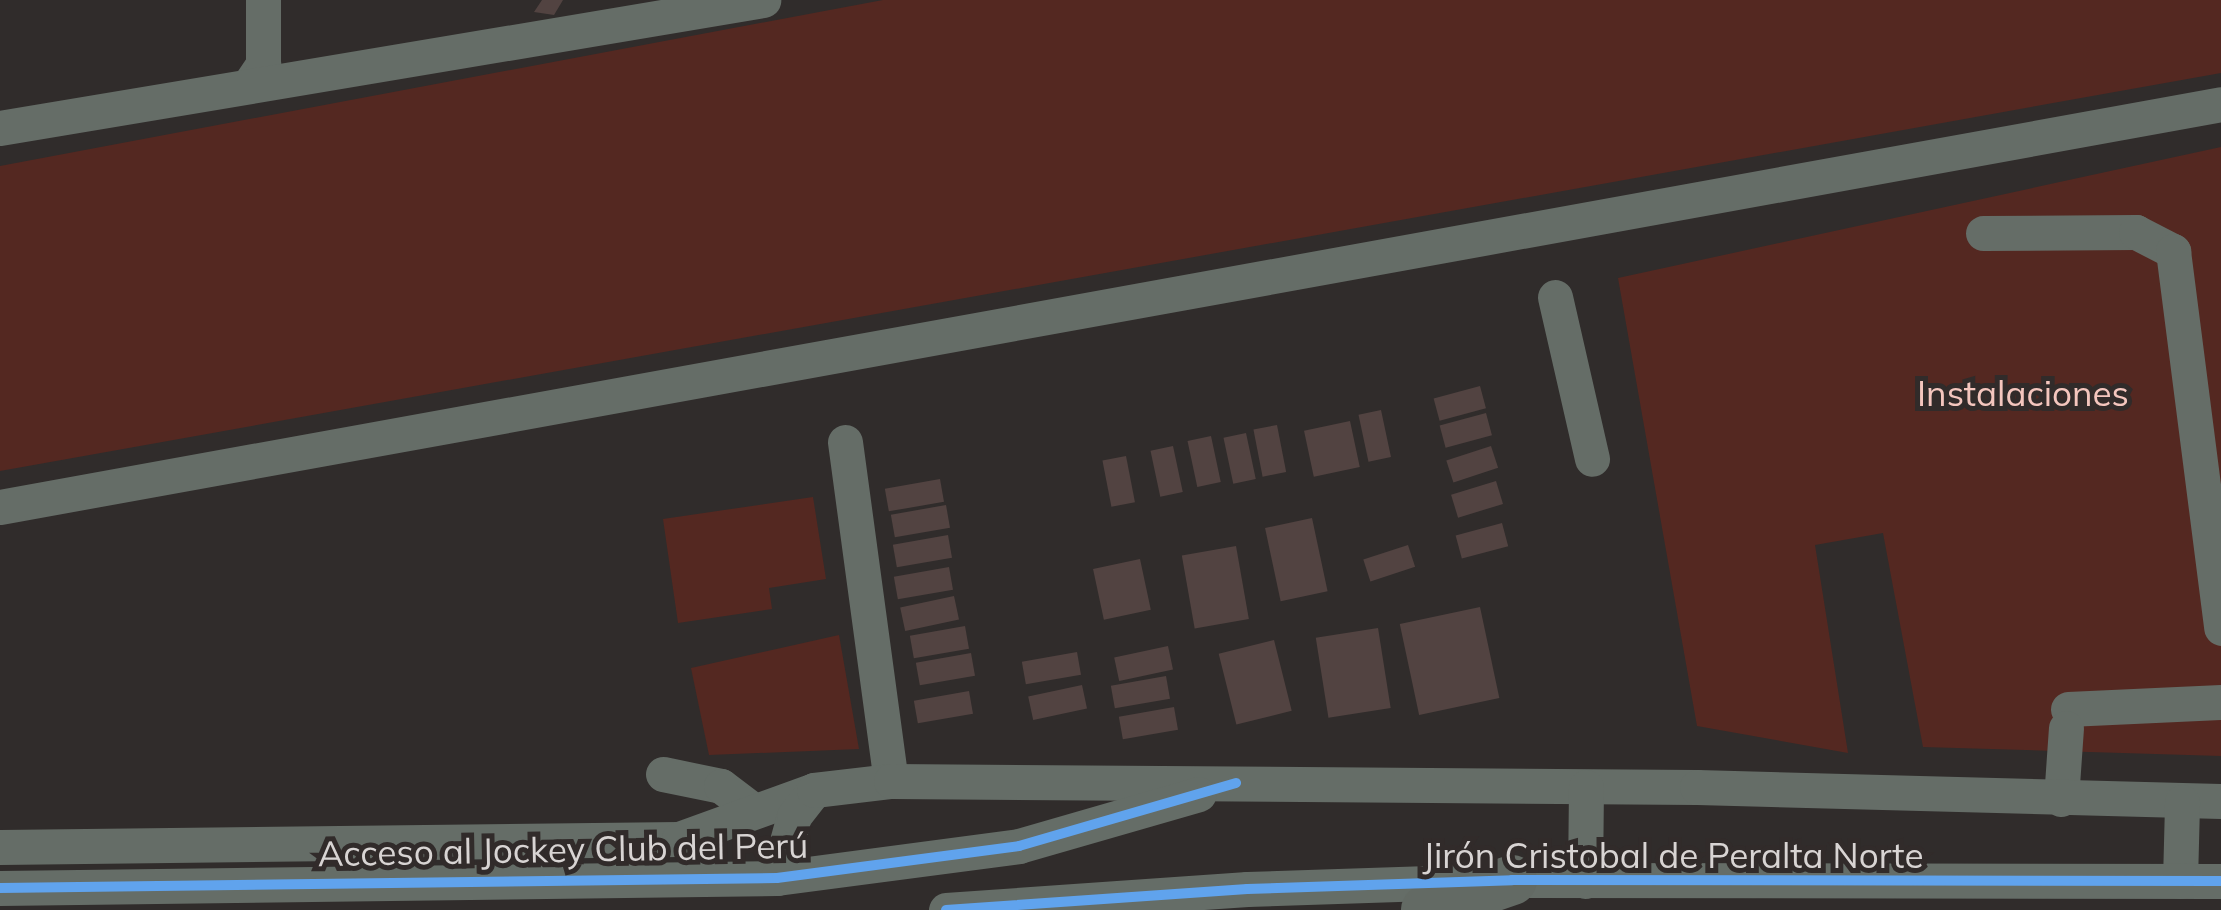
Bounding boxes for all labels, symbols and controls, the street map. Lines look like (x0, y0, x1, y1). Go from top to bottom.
park label: Instalaciones (1917, 372, 2129, 414)
street label: Acceso al Jockey Club del Perú (317, 824, 809, 874)
street label: Jirón Cristobal de Peralta Norte (1423, 834, 1923, 876)

